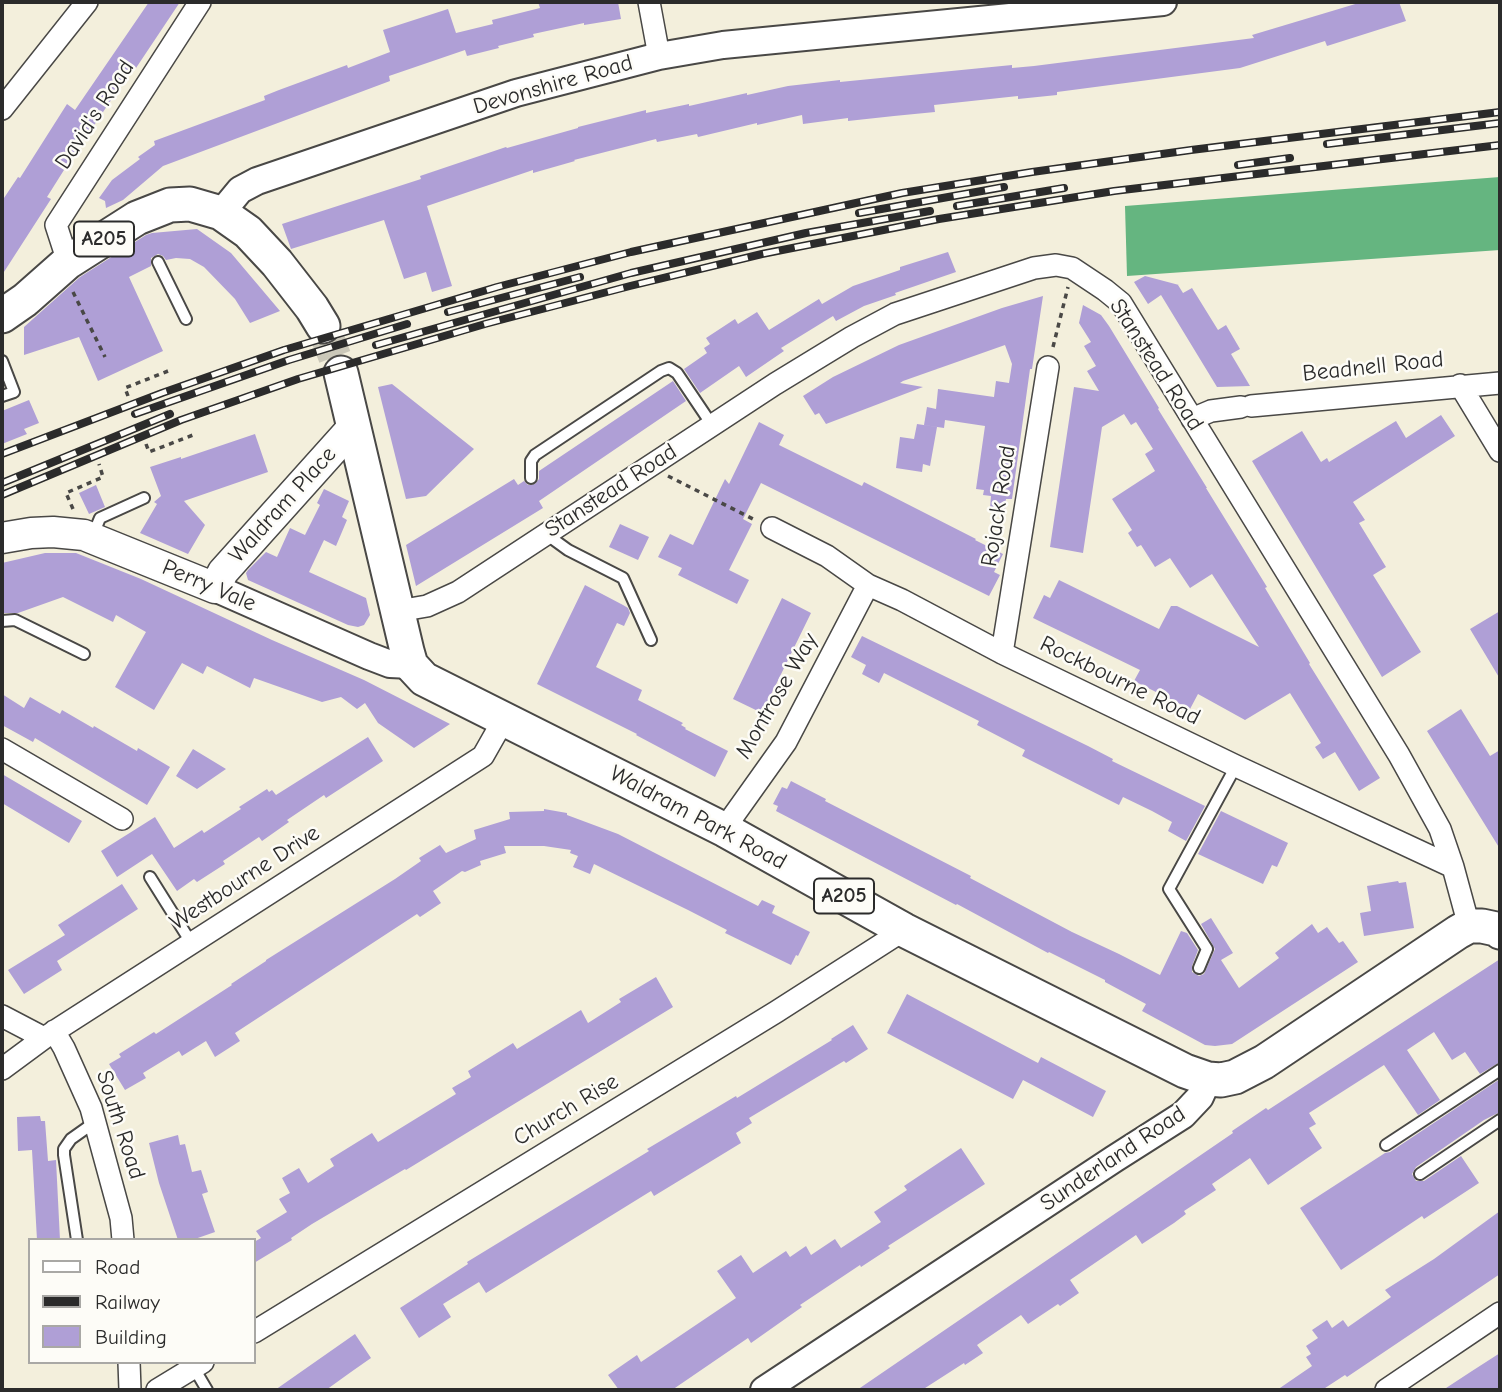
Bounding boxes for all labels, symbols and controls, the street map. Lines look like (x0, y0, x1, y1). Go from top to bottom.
street label: Devonshire Road (470, 49, 636, 121)
street label: David's Road (49, 55, 141, 175)
road number: A205 (74, 222, 134, 256)
street label: Stanstead Road (1103, 294, 1209, 436)
street label: Beadnell Road (1301, 346, 1445, 388)
street label: Stanstead Road (540, 438, 682, 544)
street label: Waldram Place (224, 441, 342, 569)
street label: Rojack Road (976, 443, 1022, 569)
street label: Perry Vale (158, 554, 260, 618)
street label: Montrose Way (730, 628, 824, 764)
street label: Rockbourne Road (1035, 630, 1205, 732)
street label: Waldram Park Road (605, 760, 791, 876)
street label: Westbourne Drive (165, 819, 325, 937)
road number: A205 (814, 878, 874, 914)
street label: South Road (89, 1067, 151, 1183)
street label: Church Rise (508, 1068, 624, 1152)
street label: Sunderland Road (1035, 1100, 1191, 1218)
legend (28, 1238, 256, 1364)
text: Road (95, 1255, 140, 1279)
text: Railway (95, 1290, 160, 1314)
text: Building (95, 1325, 167, 1349)

